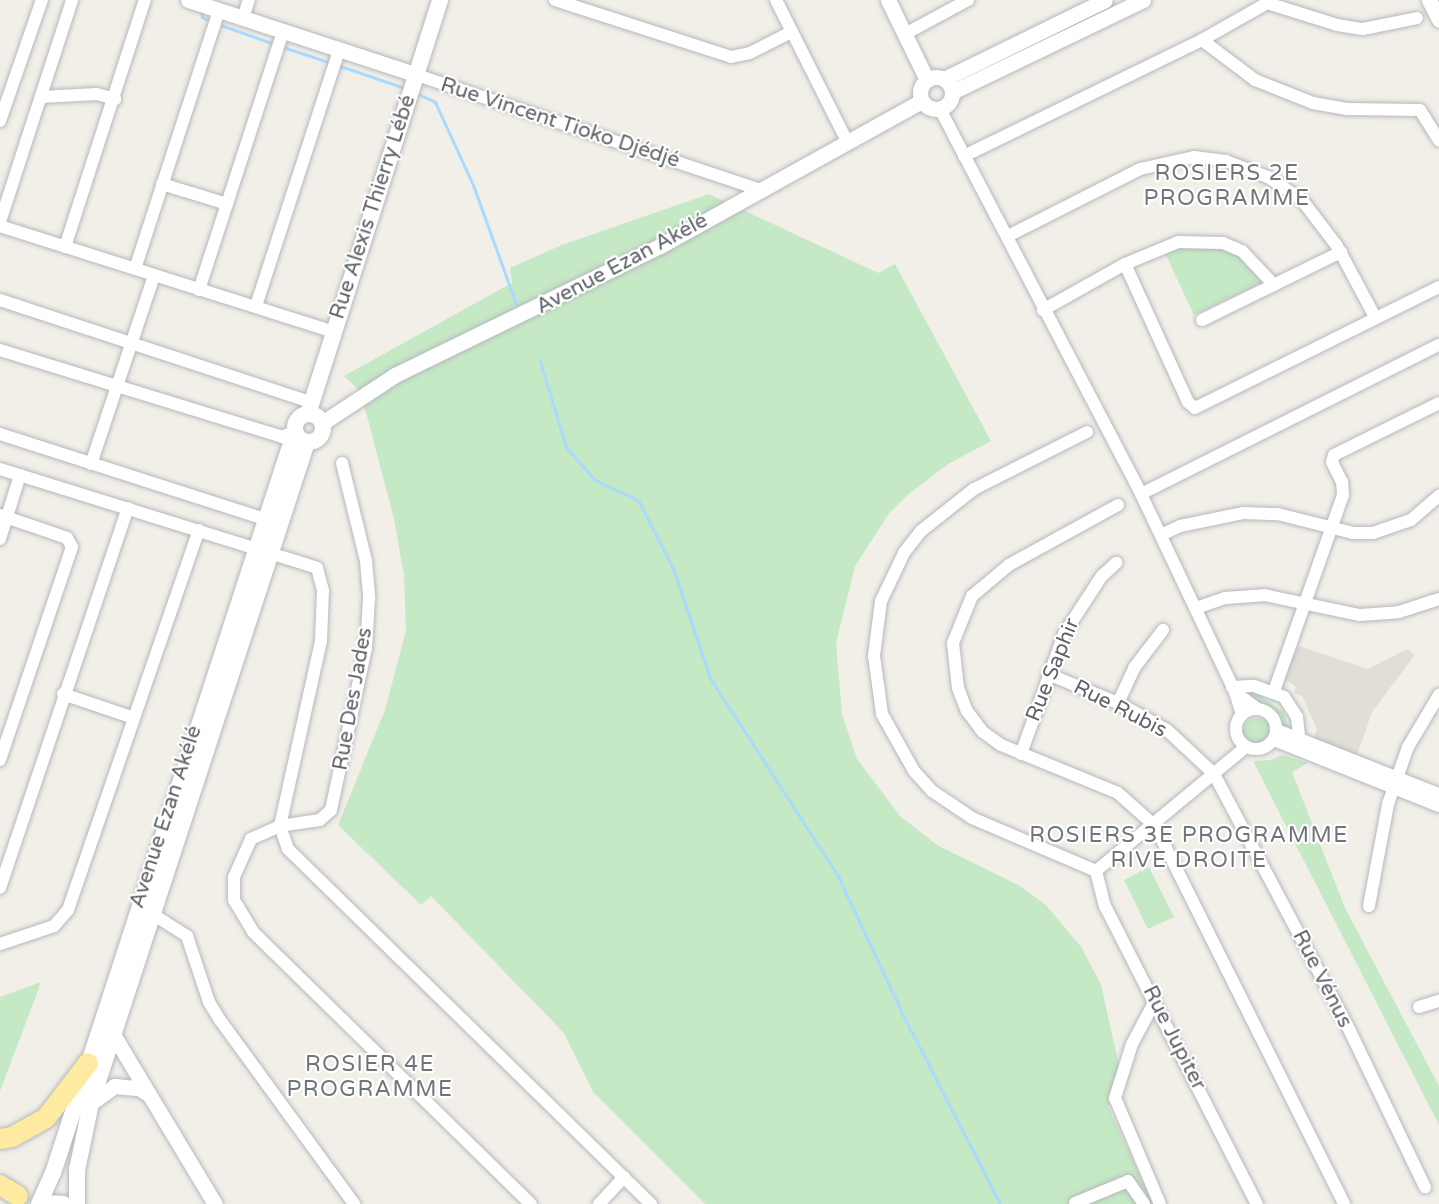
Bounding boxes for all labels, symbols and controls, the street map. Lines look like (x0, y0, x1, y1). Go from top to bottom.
street label: Rue Vincent Tioko Djédjé (437, 72, 683, 174)
street label: Rue Alexis Thierry Lébé (325, 92, 421, 322)
district label: ROSIERS 2E PROGRAMME (1143, 160, 1311, 212)
street label: Avenue Ezan Akélé (532, 208, 712, 320)
street label: Rue Saphir (1021, 615, 1085, 725)
street label: Rue Des Jades (328, 626, 378, 772)
street label: Rue Rubis (1069, 675, 1171, 743)
street label: Avenue Ezan Akélé (125, 723, 207, 911)
district label: ROSIERS 3E PROGRAMME RIVE DROITE (1029, 822, 1349, 873)
street label: Rue Vénus (1287, 926, 1357, 1032)
street label: Rue Jupiter (1137, 982, 1211, 1094)
district label: ROSIER 4E PROGRAMME (286, 1051, 454, 1102)

